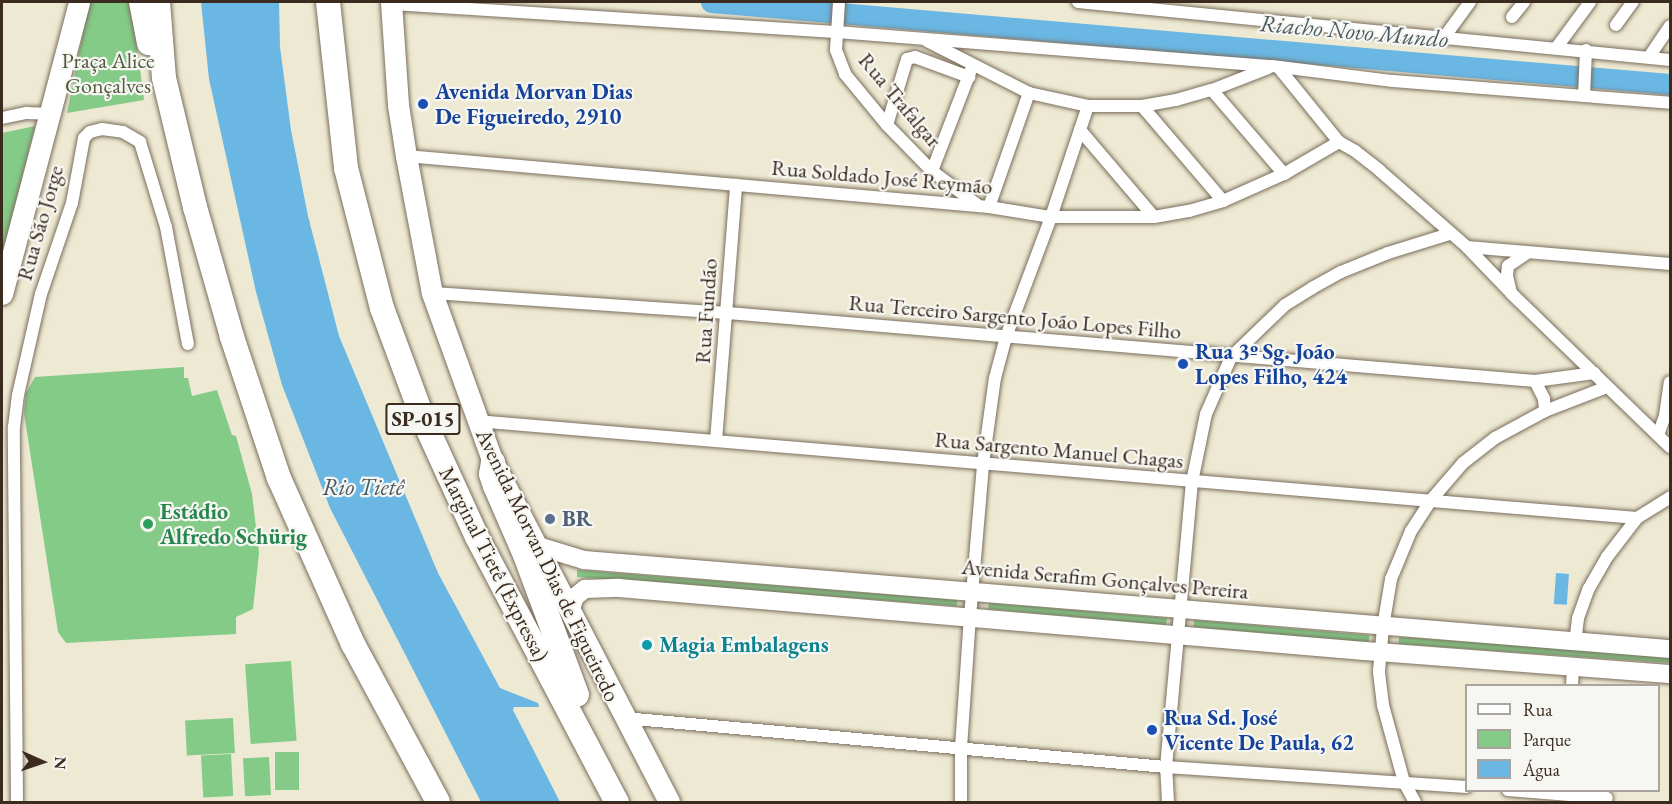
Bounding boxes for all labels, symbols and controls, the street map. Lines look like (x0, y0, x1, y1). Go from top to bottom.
water label: Riacho Novo Mundo (1259, 8, 1449, 54)
park label: Praça Alice Gonçalves (61, 47, 155, 98)
street label: Rua Trafalgar (853, 47, 947, 153)
place label: Avenida Morvan Dias De Figueiredo, 2910 (435, 78, 633, 130)
marker: Avenida Morvan Dias De Figueiredo, 2910 (416, 97, 430, 111)
street label: Rua Soldado José Reymão (770, 154, 994, 200)
street label: Rua São Jorge (11, 162, 69, 284)
street label: Rua Fundão (689, 257, 723, 365)
street label: Rua Terceiro Sargento João Lopes Filho (848, 289, 1182, 345)
place label: Rua 3º Sg. João Lopes Filho, 424 (1195, 338, 1347, 390)
marker: Rua 3º Sg. João Lopes Filho, 424 (1176, 357, 1190, 371)
road number: SP-015 (384, 401, 462, 437)
street label: Avenida Morvan Dias de Figueiredo (470, 424, 626, 706)
street label: Rua Sargento Manuel Chagas (934, 426, 1184, 474)
street label: Marginal Tietê (Expressa) (433, 462, 555, 666)
water label: Rio Tietê (322, 473, 404, 501)
place label: Estádio Alfredo Schürig (160, 498, 307, 550)
place label: BR (562, 506, 592, 532)
marker: BR (543, 512, 557, 526)
marker: Estádio Alfredo Schürig (141, 517, 155, 531)
street label: Avenida Serafim Gonçalves Pereira (960, 553, 1250, 605)
place label: Magia Embalagens (659, 632, 829, 658)
marker: Magia Embalagens (640, 638, 654, 652)
legend (1465, 684, 1660, 792)
text: Rua (1523, 698, 1553, 721)
place label: Rua Sd. José Vicente De Paula, 62 (1164, 704, 1354, 756)
marker: Rua Sd. José Vicente De Paula, 62 (1145, 723, 1159, 737)
text: Parque (1523, 728, 1571, 751)
north arrow (12, 732, 72, 792)
text: N (50, 756, 71, 770)
text: Água (1523, 758, 1560, 781)

